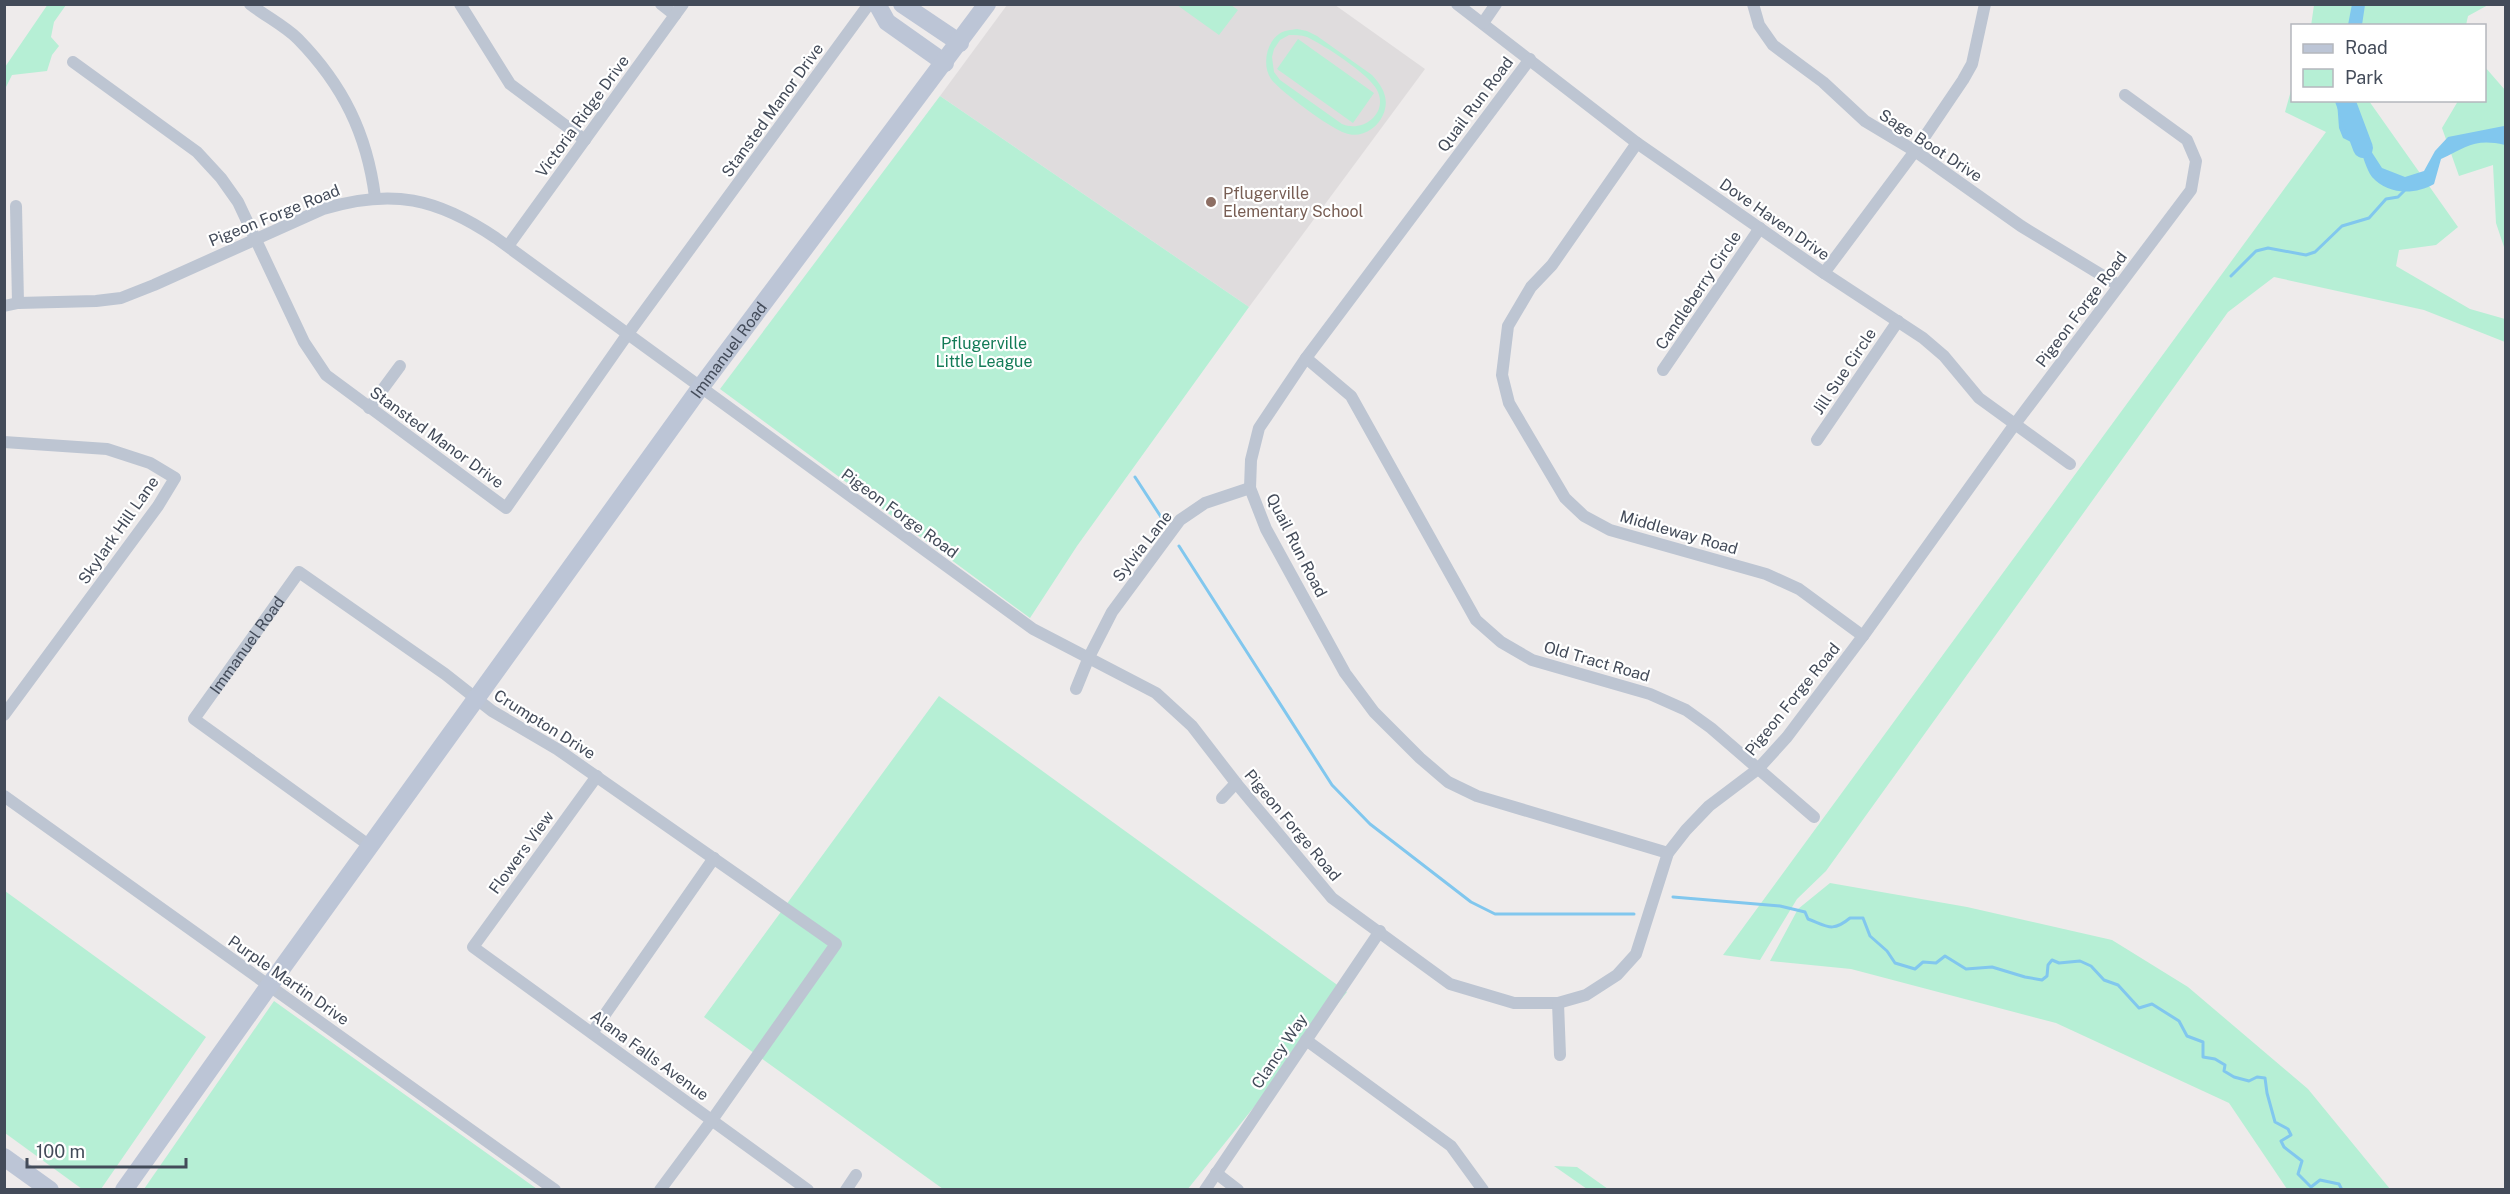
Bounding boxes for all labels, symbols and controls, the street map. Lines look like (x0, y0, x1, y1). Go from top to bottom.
legend (2291, 24, 2486, 102)
text: Road (2345, 37, 2388, 58)
street label: Stansted Manor Drive (717, 40, 827, 181)
street label: Victoria Ridge Drive (532, 52, 633, 181)
street label: Quail Run Road (1434, 53, 1517, 156)
text: Park (2345, 67, 2383, 88)
street label: Sage Boot Drive (1876, 105, 1986, 186)
street label: Dove Haven Drive (1716, 174, 1833, 264)
street label: Pigeon Forge Road (206, 180, 343, 250)
place label: Pflugerville Elementary School (1223, 184, 1364, 221)
marker: Pflugerville Elementary School (1204, 195, 1218, 209)
street label: Candleberry Circle (1652, 227, 1745, 353)
street label: Pigeon Forge Road (2032, 248, 2131, 371)
street label: Immanuel Road (687, 298, 771, 402)
street label: Jill Sue Circle (1809, 325, 1880, 418)
park label: Pflugerville Little League (936, 334, 1032, 371)
street label: Stansted Manor Drive (366, 382, 507, 492)
street label: Pigeon Forge Road (838, 465, 962, 562)
street label: Skylark Hill Lane (74, 473, 163, 588)
street label: Quail Run Road (1262, 490, 1331, 600)
street label: Sylvia Lane (1109, 507, 1176, 586)
street label: Middleway Road (1618, 507, 1740, 558)
street label: Immanuel Road (206, 593, 289, 698)
street label: Old Tract Road (1542, 637, 1652, 686)
street label: Pigeon Forge Road (1741, 639, 1844, 760)
street label: Crumpton Drive (490, 686, 599, 763)
street label: Pigeon Forge Road (1240, 766, 1345, 885)
street label: Flowers View (485, 807, 558, 898)
street label: Purple Martin Drive (225, 932, 353, 1029)
street label: Alana Falls Avenue (587, 1006, 712, 1105)
street label: Clancy Way (1247, 1010, 1312, 1092)
scale bar (27, 1131, 186, 1169)
text: 100 m (36, 1141, 85, 1162)

